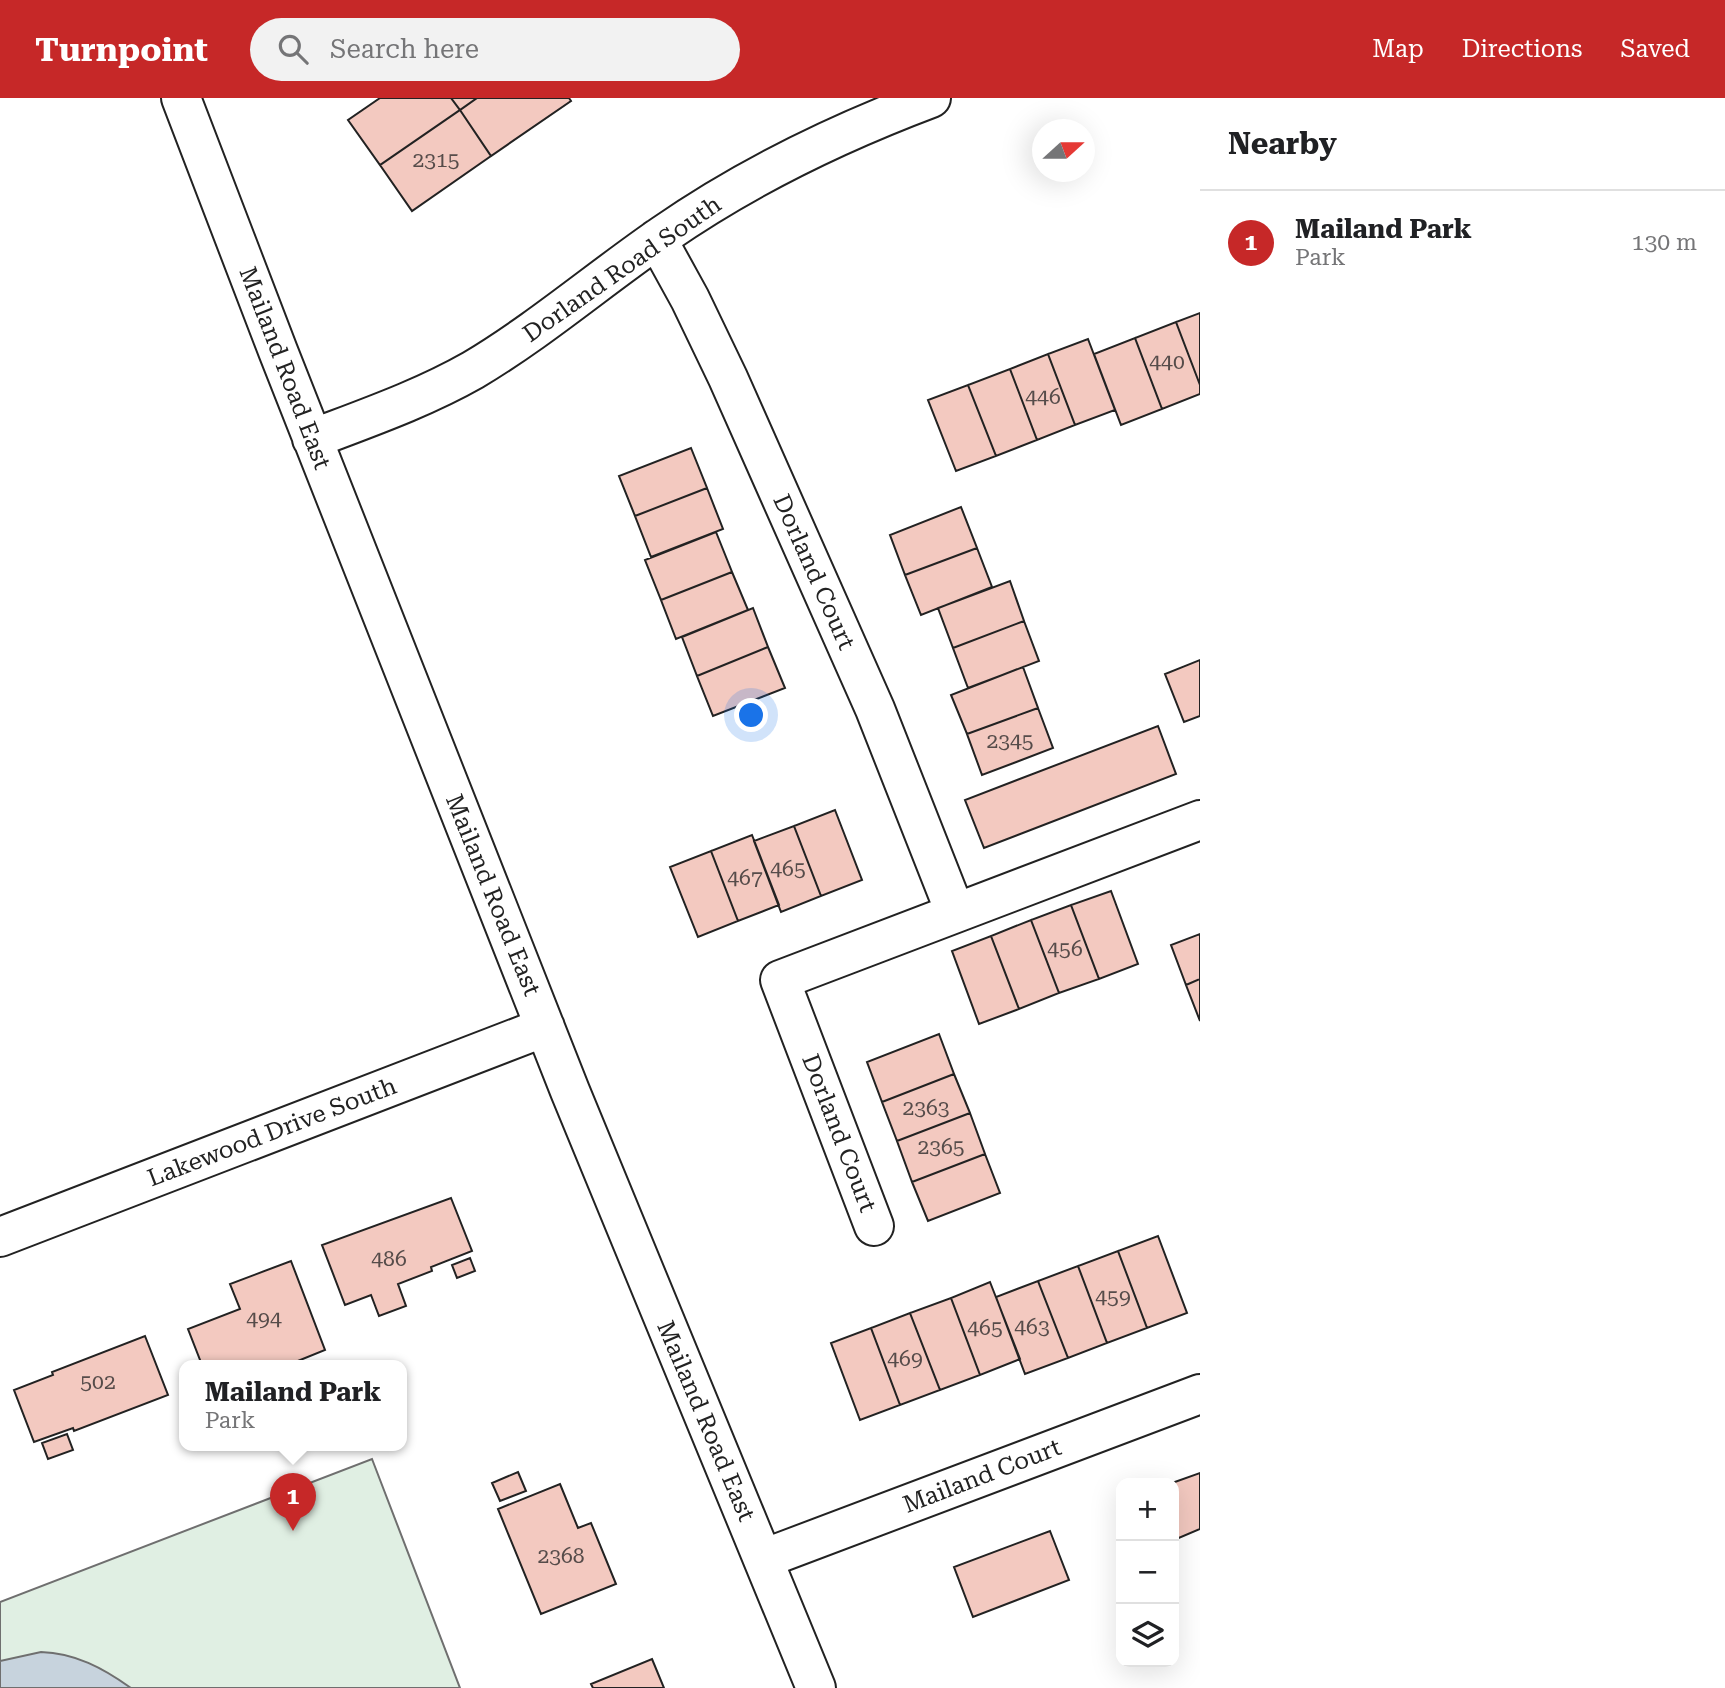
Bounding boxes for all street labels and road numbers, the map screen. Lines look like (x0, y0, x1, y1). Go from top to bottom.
street label: Dorland Road South (518, 190, 726, 348)
street label: Mailand Road East (233, 263, 337, 473)
street label: Dorland Court (767, 490, 861, 654)
street label: Mailand Road East (440, 790, 546, 1000)
street label: Dorland Court (796, 1050, 882, 1216)
street label: Lakewood Drive South (144, 1072, 400, 1192)
street label: Mailand Road East (651, 1317, 761, 1525)
street label: Mailand Court (899, 1433, 1065, 1519)

